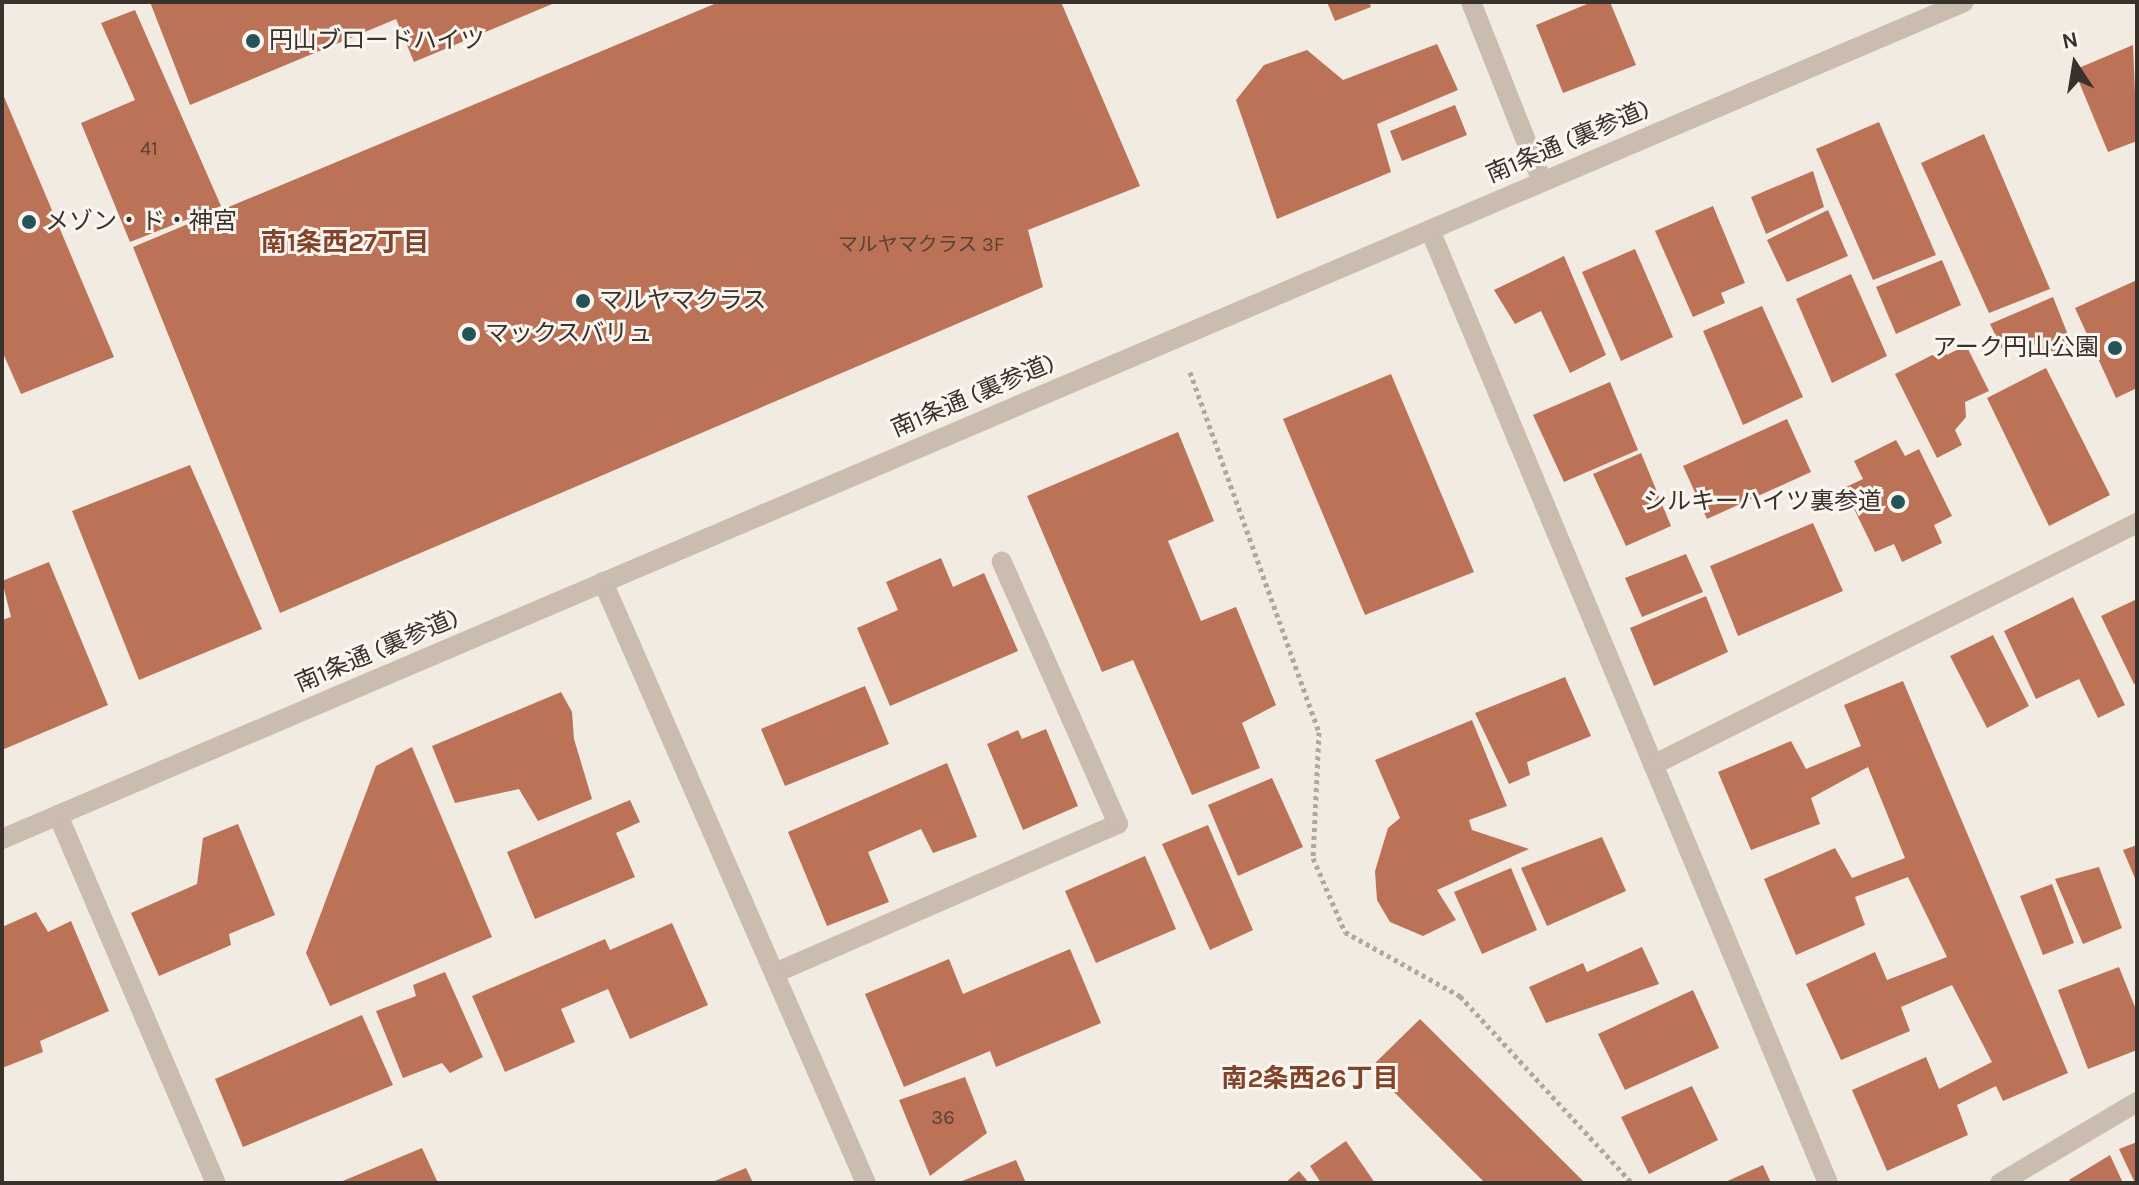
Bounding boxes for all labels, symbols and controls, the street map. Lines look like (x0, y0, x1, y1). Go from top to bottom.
north arrow (2035, 24, 2115, 104)
text: N (2060, 26, 2080, 55)
place label: 円山ブロードハイツ (269, 27, 485, 55)
marker: 円山ブロードハイツ (244, 32, 262, 50)
street label: 南1条通 (裏参道) (1482, 95, 1654, 189)
house number: 41 (140, 136, 158, 160)
place label: メゾン・ド・神宮 (45, 208, 237, 236)
marker: メゾン・ド・神宮 (20, 213, 38, 231)
district label: 南1条西27丁目 (261, 227, 429, 259)
house number: マルヤマクラス 3F (837, 232, 1005, 256)
place label: マルヤマクラス (599, 287, 767, 315)
marker: マルヤマクラス (574, 292, 592, 310)
place label: マックスバリュ (485, 320, 653, 348)
marker: マックスバリュ (460, 325, 478, 343)
place label: アーク円山公園 (1932, 334, 2099, 362)
marker: アーク円山公園 (2106, 339, 2124, 357)
street label: 南1条通 (裏参道) (887, 349, 1059, 443)
place label: シルキーハイツ裏参道 (1642, 488, 1882, 516)
marker: シルキーハイツ裏参道 (1889, 493, 1907, 511)
street label: 南1条通 (裏参道) (291, 604, 463, 698)
district label: 南2条西26丁目 (1221, 1063, 1399, 1095)
house number: 36 (931, 1105, 955, 1129)

